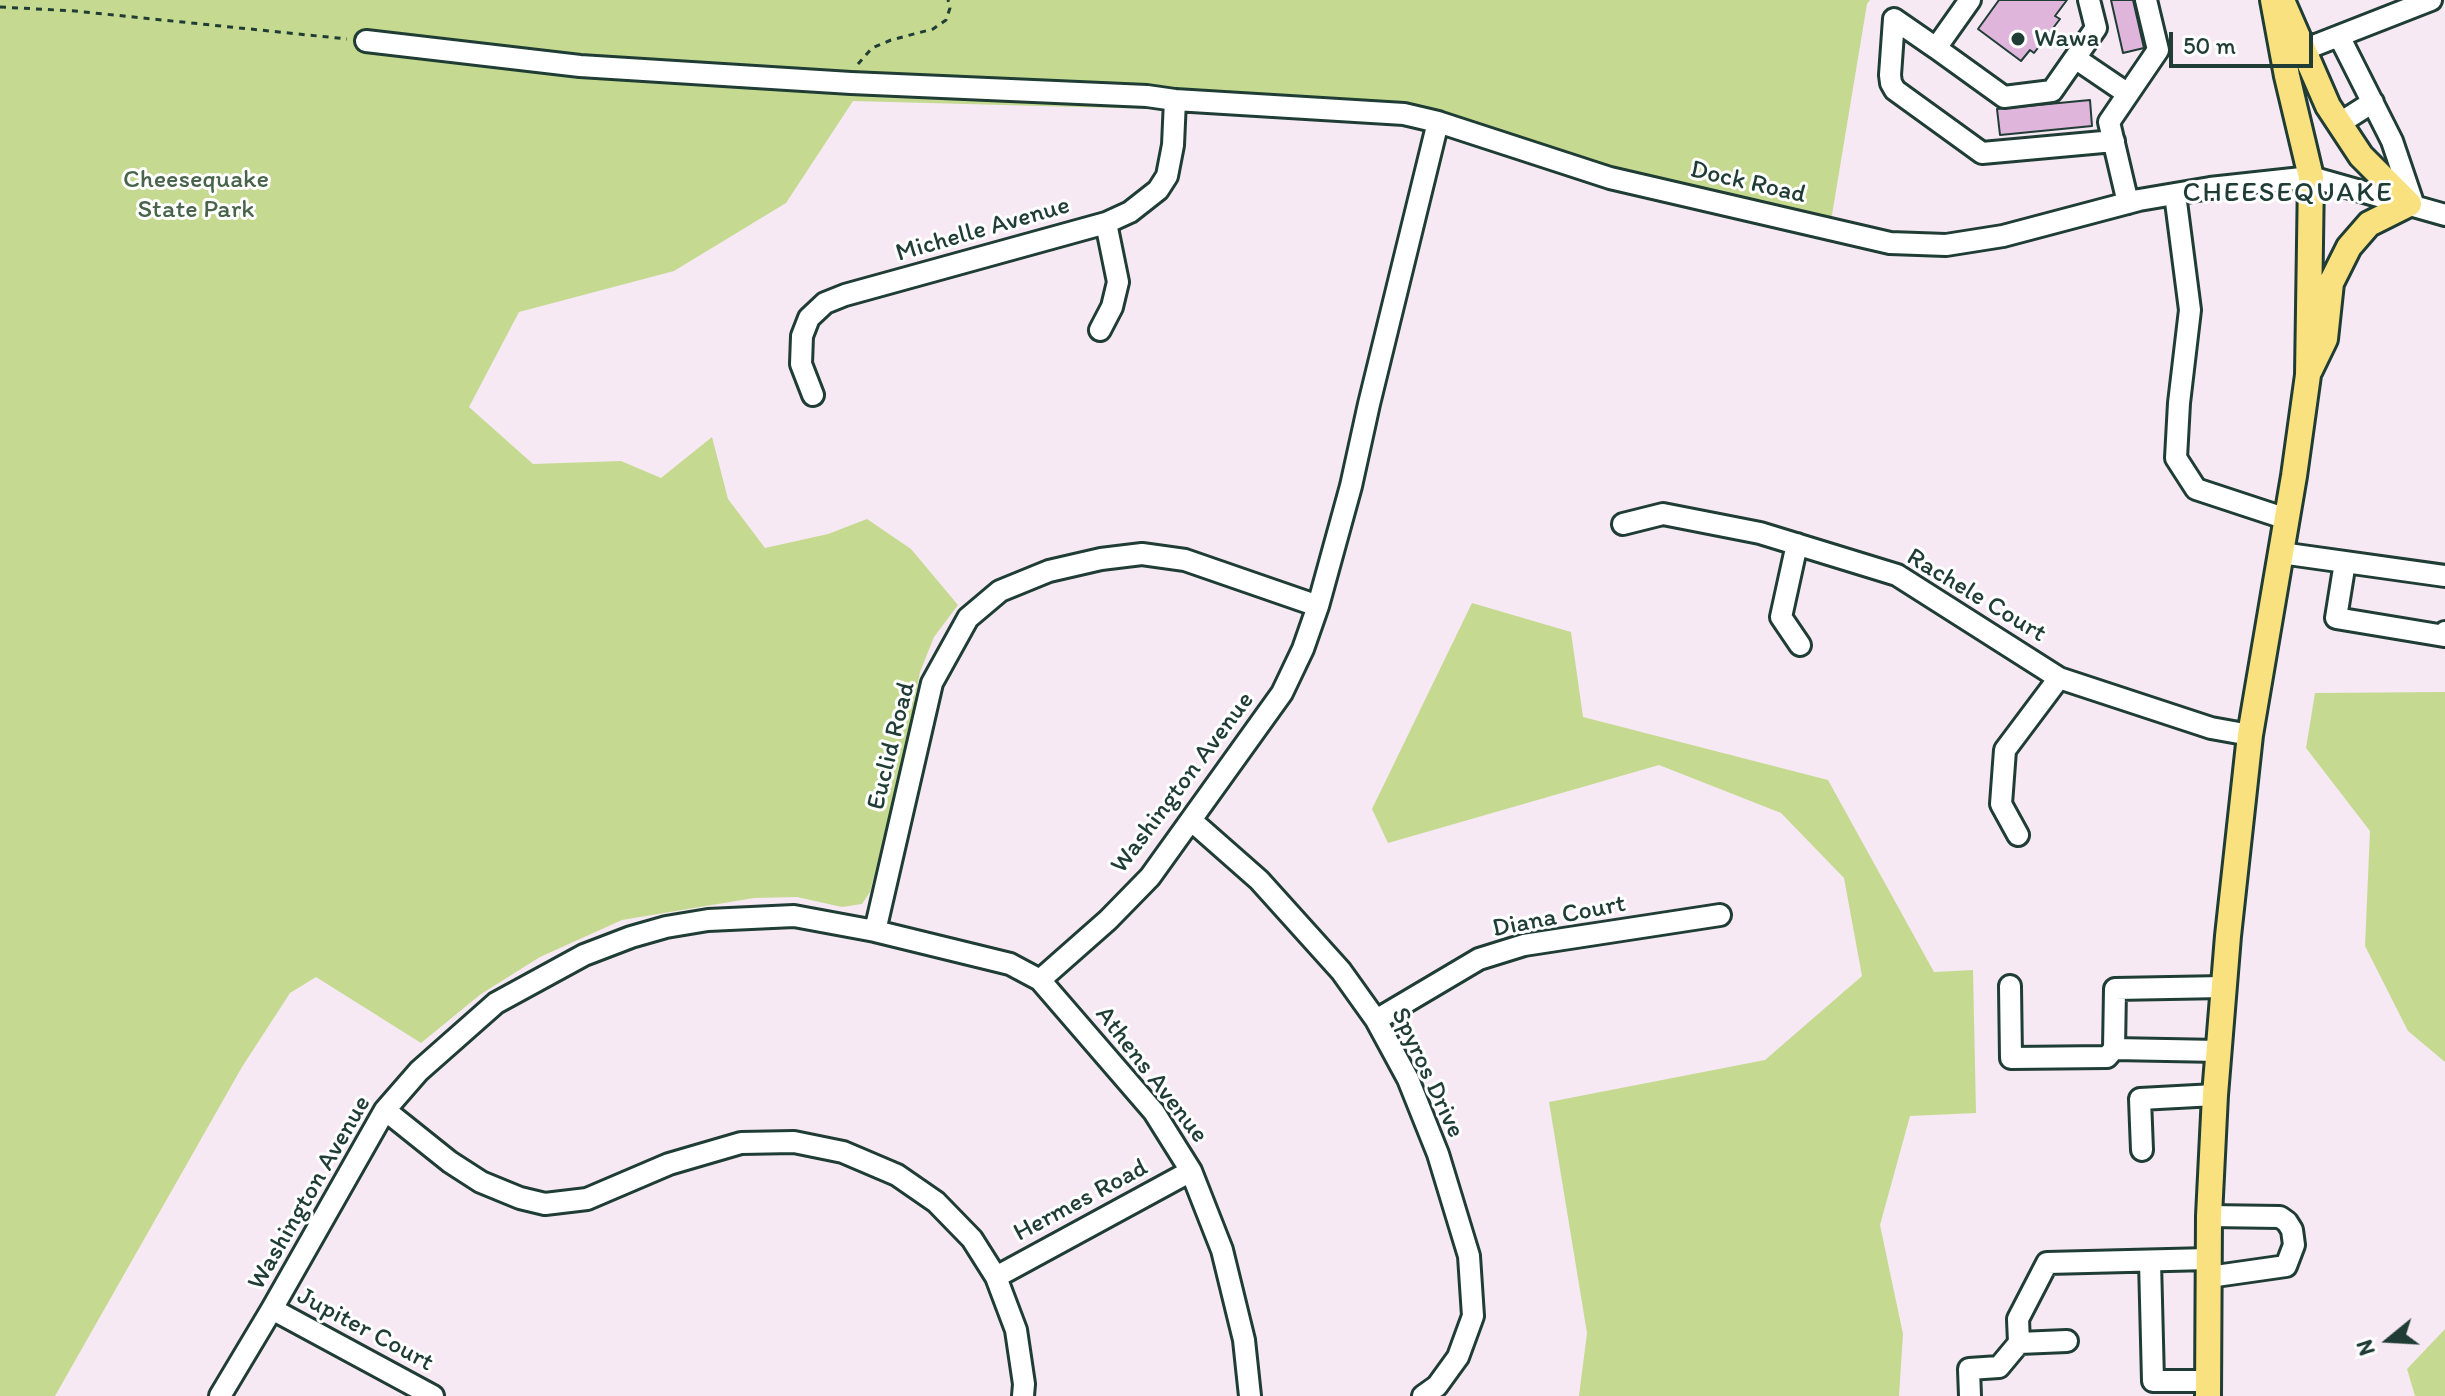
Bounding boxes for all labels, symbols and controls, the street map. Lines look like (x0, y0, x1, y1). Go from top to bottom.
scale bar (2173, 16, 2317, 66)
place label: Wawa (2034, 23, 2099, 55)
marker: Wawa (2009, 30, 2027, 48)
text: 50 m (2183, 31, 2236, 60)
street label: Dock Road (1687, 155, 1809, 211)
park label: Cheesequake State Park (123, 164, 269, 226)
district label: CHEESEQUAKE (2182, 177, 2394, 211)
street label: Michelle Avenue (893, 190, 1073, 270)
street label: Rachele Court (1901, 542, 2051, 650)
street label: Euclid Road (861, 679, 923, 813)
street label: Washington Avenue (1105, 686, 1261, 880)
street label: Diana Court (1490, 889, 1628, 945)
street label: Athens Avenue (1088, 1000, 1214, 1150)
street label: Spyros Drive (1383, 1003, 1471, 1143)
street label: Washington Avenue (242, 1090, 378, 1296)
street label: Hermes Road (1009, 1153, 1153, 1249)
street label: Jupiter Court (291, 1281, 439, 1379)
north arrow (2349, 1300, 2429, 1380)
text: N (2351, 1336, 2381, 1359)

